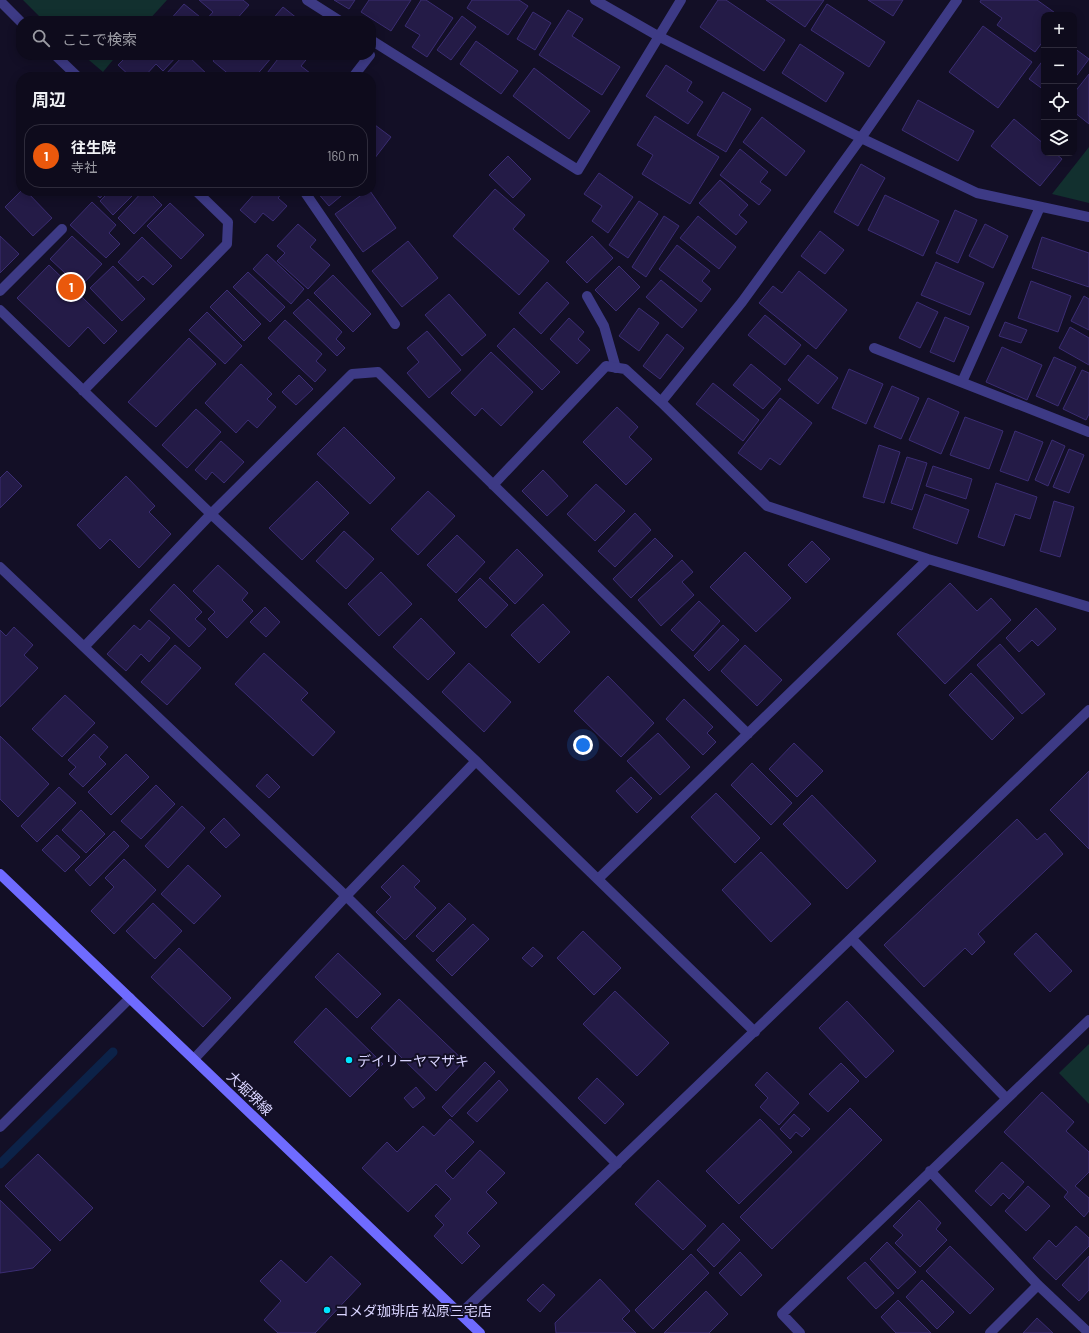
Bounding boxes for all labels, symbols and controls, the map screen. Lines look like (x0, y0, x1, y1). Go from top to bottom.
map controls (1041, 12, 1077, 156)
button: + (1041, 12, 1077, 48)
search box (16, 16, 376, 60)
icon: search (30, 27, 52, 49)
text: ここで検索 (62, 30, 137, 48)
button: − (1041, 48, 1077, 84)
button: locate (1041, 84, 1077, 120)
text: 周辺 (32, 89, 66, 109)
button: layers (1041, 120, 1077, 156)
text: 往生院 (71, 138, 116, 156)
text: 1 (44, 148, 48, 164)
text: 160 m (327, 148, 359, 164)
text: 寺社 (71, 159, 97, 175)
pin: 1 (58, 272, 84, 302)
your location (573, 735, 593, 755)
place label: デイリーヤマザキ (357, 1052, 469, 1069)
marker: デイリーヤマザキ (344, 1055, 354, 1065)
street label: 大堀堺線 (224, 1067, 276, 1119)
place label: コメダ珈琲店 松原三宅店 (335, 1302, 492, 1319)
marker: コメダ珈琲店 松原三宅店 (322, 1305, 332, 1315)

